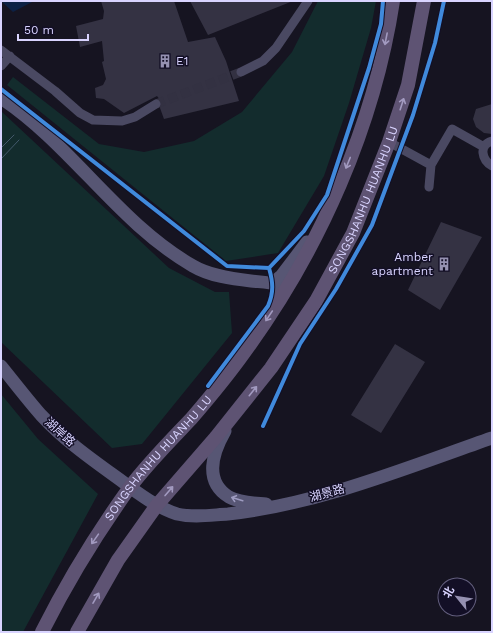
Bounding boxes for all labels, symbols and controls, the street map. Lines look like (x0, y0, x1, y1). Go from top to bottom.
scale bar (18, 16, 88, 42)
text: 50 m (24, 23, 54, 37)
one-way arrow (381, 32, 389, 45)
building icon: E1 (157, 53, 173, 69)
place label: E1 (176, 54, 188, 68)
one-way arrow (399, 97, 406, 110)
street label: SONGSHANHU HUANHU LU (325, 124, 401, 276)
one-way arrow (343, 157, 351, 169)
place label: Amber apartment (372, 250, 433, 278)
building icon: Amber apartment (436, 256, 452, 272)
one-way arrow (265, 310, 273, 321)
one-way arrow (248, 386, 257, 397)
street label: SONGSHANHU HUANHU LU (102, 393, 215, 523)
street label: 湖岸路 (42, 415, 78, 449)
street label: 湖景路 (308, 482, 346, 504)
one-way arrow (165, 486, 174, 496)
one-way arrow (231, 495, 244, 502)
one-way arrow (91, 533, 99, 544)
north arrow (437, 577, 477, 617)
text: 北 (440, 584, 457, 600)
one-way arrow (93, 592, 101, 604)

